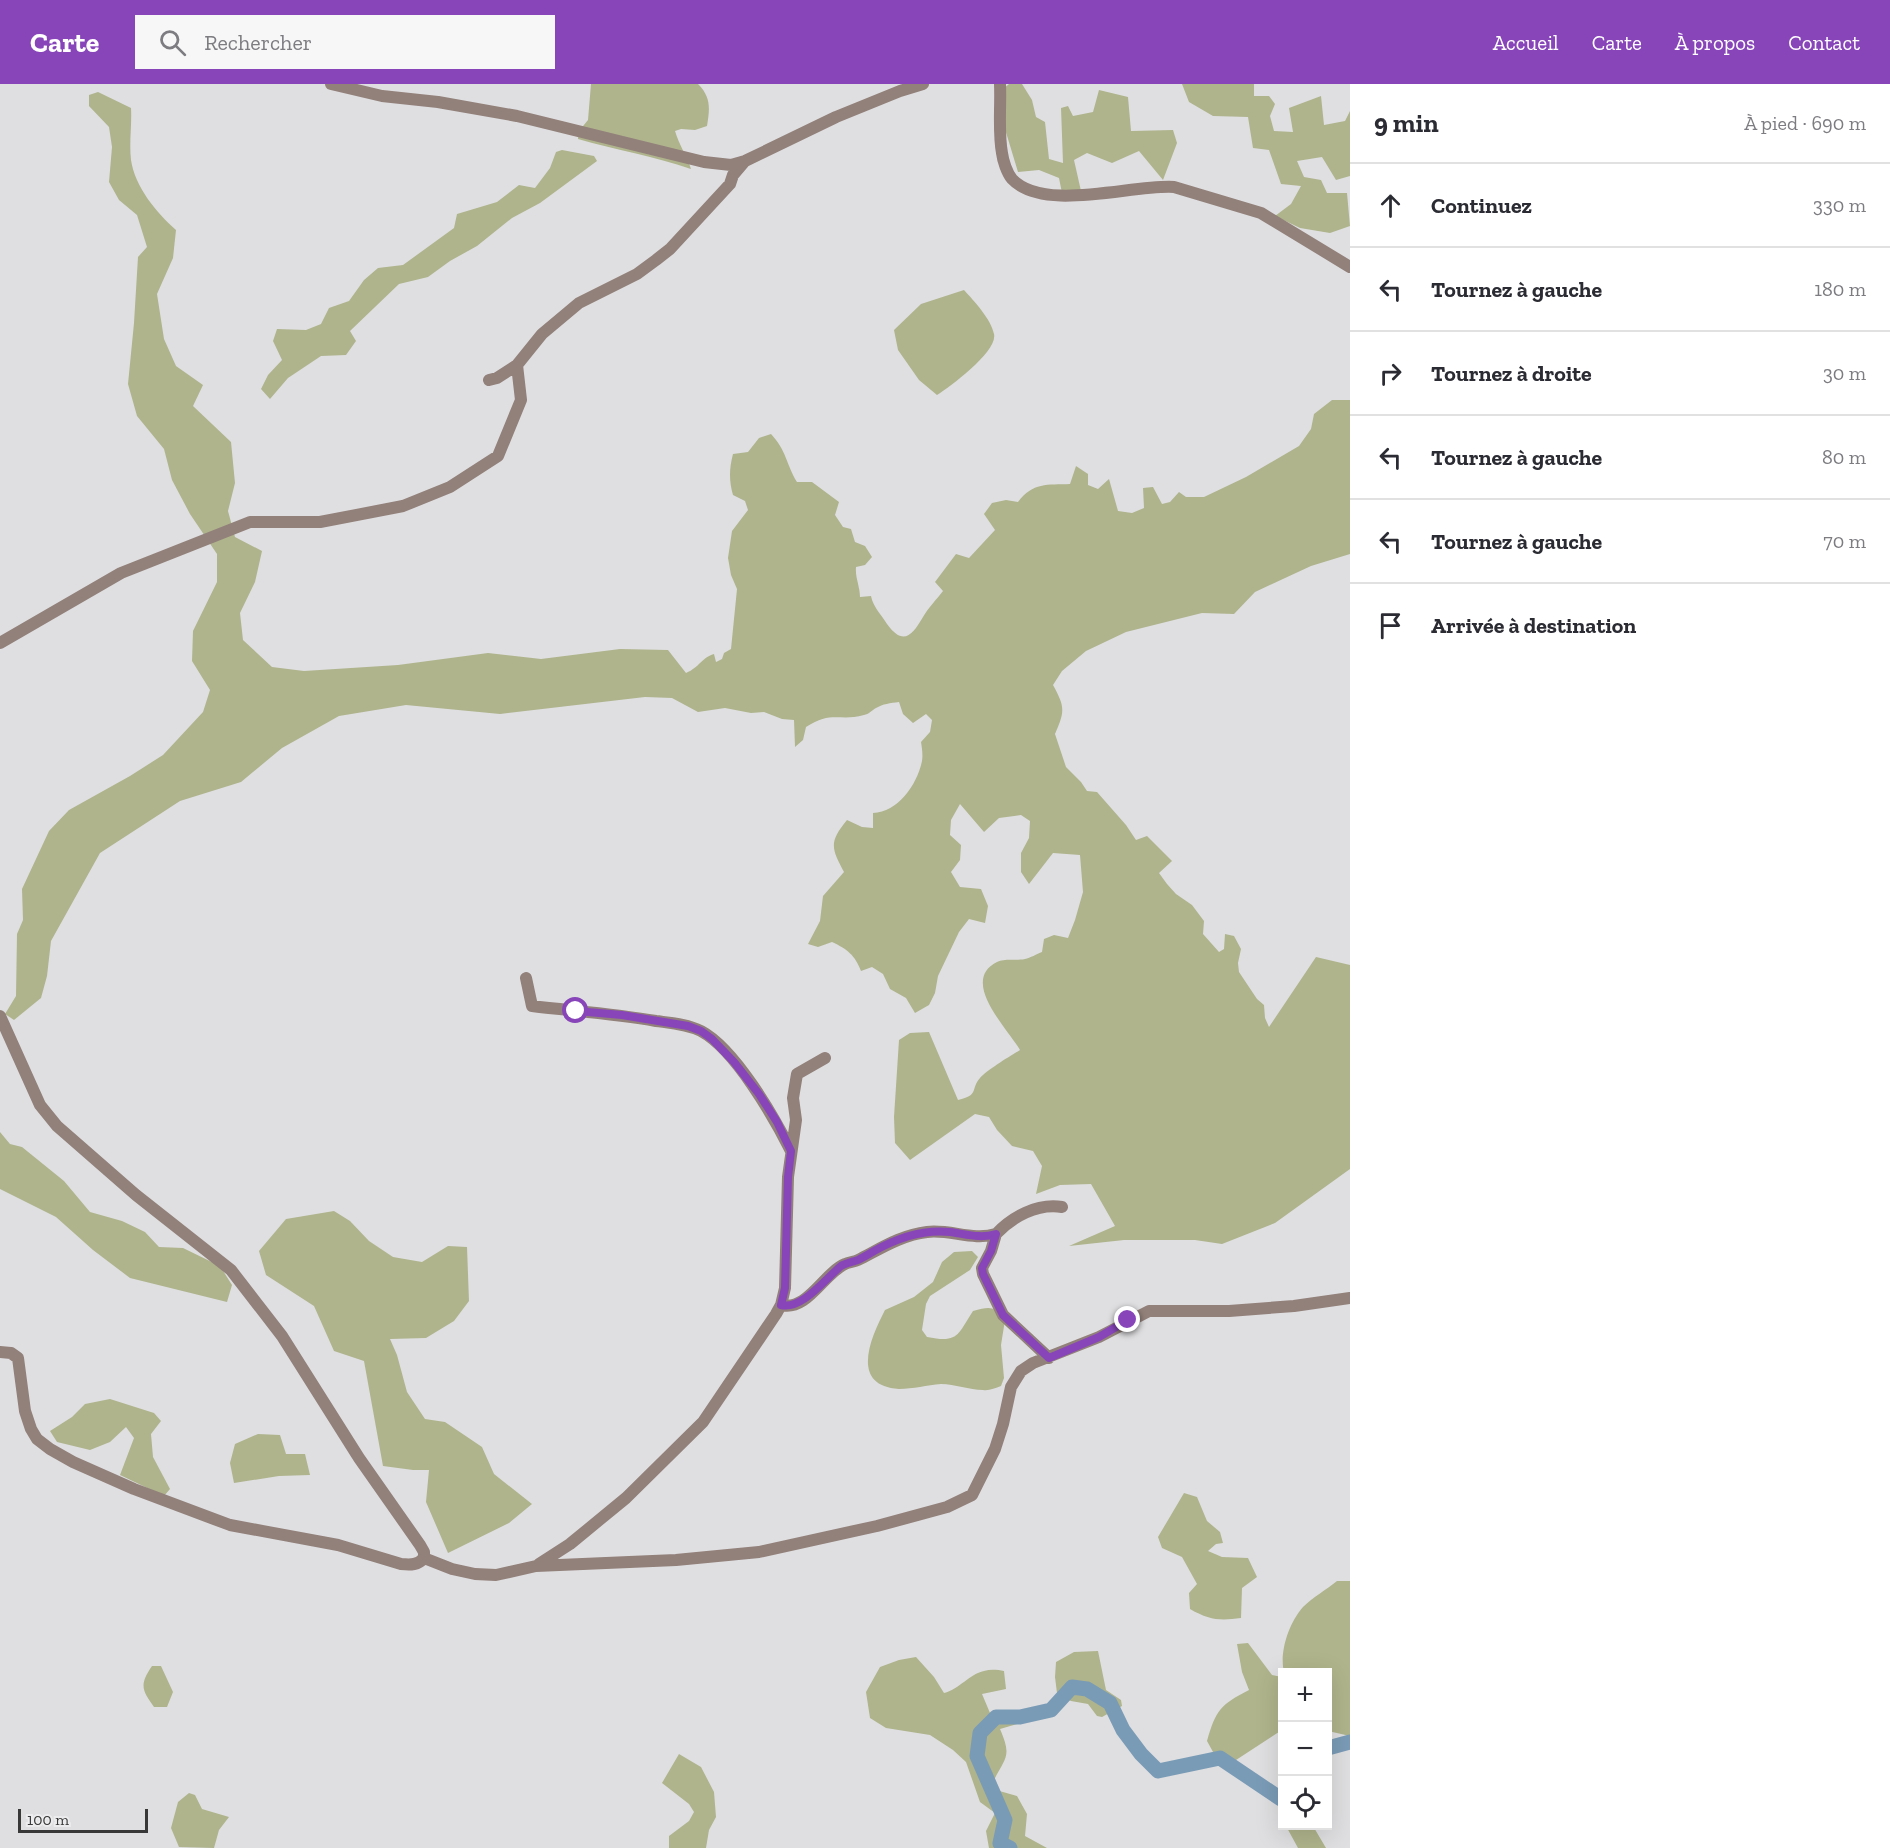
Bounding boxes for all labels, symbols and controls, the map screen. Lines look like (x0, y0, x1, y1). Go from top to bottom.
search box (135, 15, 555, 69)
text: Carte (30, 26, 99, 59)
icon: search (156, 26, 189, 59)
text: Rechercher (204, 29, 312, 56)
text: Accueil (1493, 30, 1559, 55)
text: Carte (1592, 30, 1642, 55)
text: À propos (1675, 30, 1755, 55)
text: Contact (1788, 30, 1860, 55)
text: 9 min (1374, 107, 1439, 139)
text: À pied · 690 m (1744, 111, 1866, 135)
icon: ahead (1374, 189, 1407, 222)
text: Continuez (1431, 192, 1532, 219)
text: 330 m (1813, 193, 1866, 217)
icon: left (1374, 273, 1407, 306)
text: Tournez à gauche (1431, 276, 1602, 303)
text: 180 m (1814, 277, 1866, 301)
icon: right (1374, 357, 1407, 390)
text: Tournez à droite (1431, 360, 1592, 387)
text: 30 m (1823, 361, 1866, 385)
icon: left (1374, 441, 1407, 474)
text: Tournez à gauche (1431, 444, 1602, 471)
text: 80 m (1822, 445, 1866, 469)
icon: left (1374, 525, 1407, 558)
text: Tournez à gauche (1431, 528, 1602, 555)
text: 70 m (1823, 529, 1866, 553)
icon: arrive (1374, 609, 1407, 642)
text: Arrivée à destination (1431, 612, 1636, 639)
route start (562, 997, 588, 1023)
route end (1114, 1306, 1140, 1332)
map controls (1278, 1668, 1332, 1830)
button: + (1278, 1668, 1332, 1722)
button: − (1278, 1722, 1332, 1776)
button: locate (1278, 1776, 1332, 1830)
scale bar (18, 1806, 148, 1834)
text: 100 m (27, 1810, 69, 1829)

